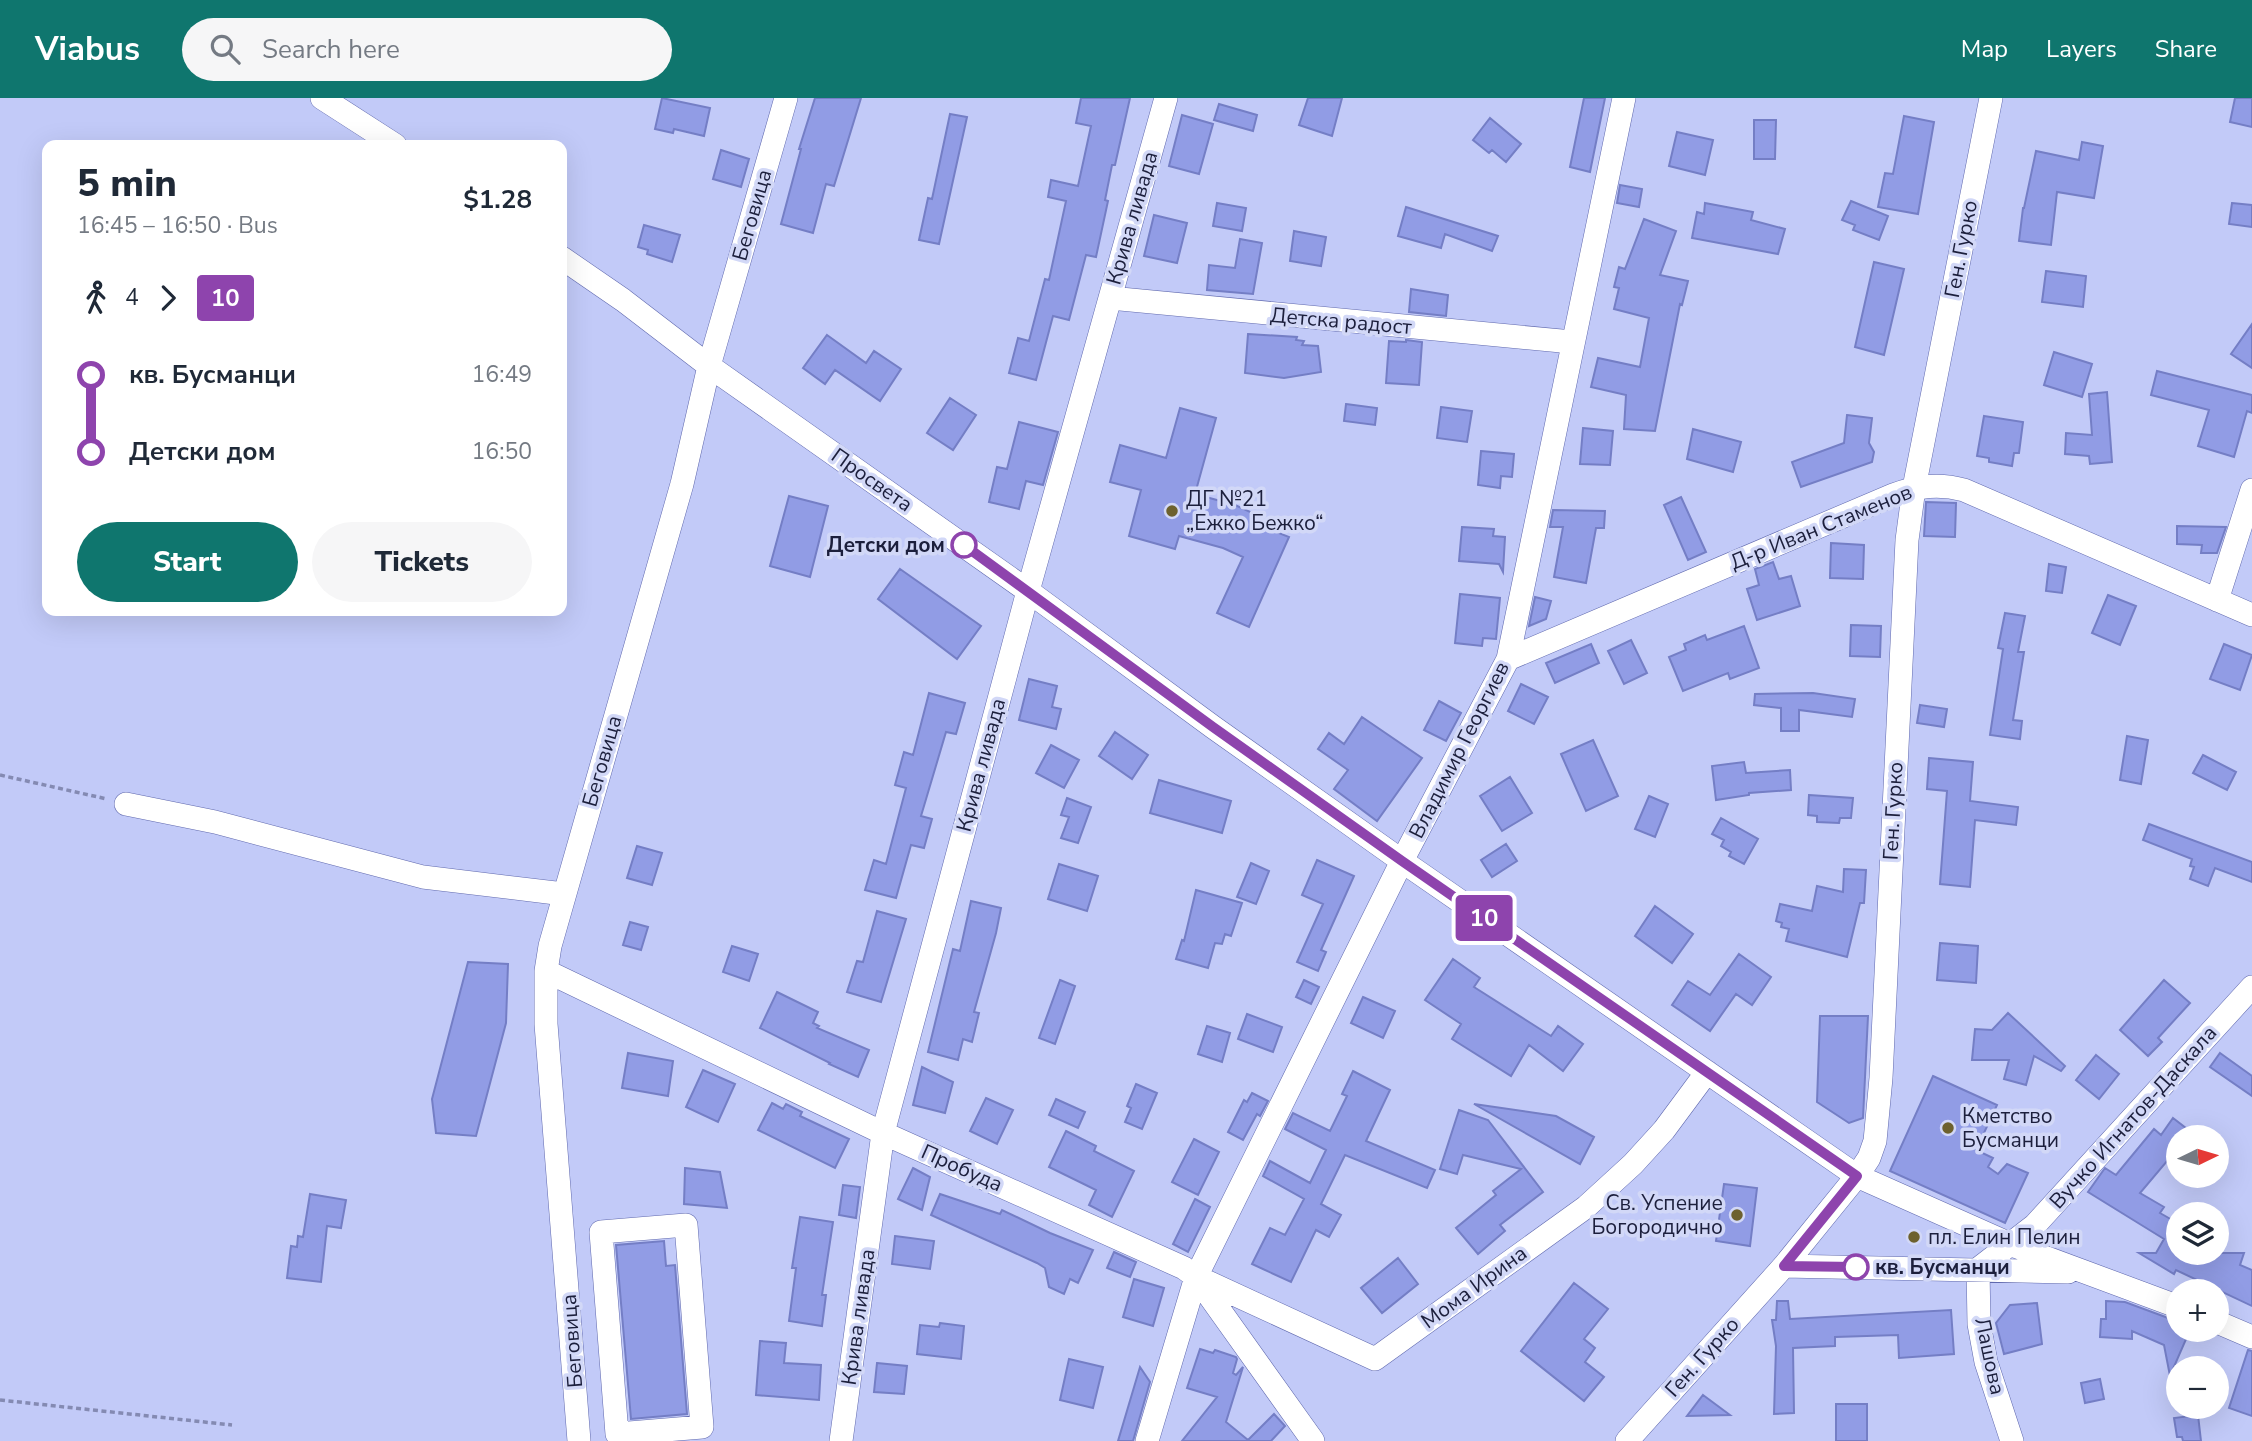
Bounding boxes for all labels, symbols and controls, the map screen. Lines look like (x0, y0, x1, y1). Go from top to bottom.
search box (182, 18, 672, 81)
text: Viabus (35, 27, 140, 72)
icon: search (206, 30, 244, 68)
text: Search here (262, 32, 400, 67)
text: Map (1961, 33, 2008, 65)
text: Layers (2046, 33, 2117, 65)
text: Share (2155, 33, 2217, 65)
street label: Крива ливада (1100, 148, 1164, 288)
text: 5 min (77, 158, 177, 209)
street label: Беговица (726, 166, 778, 264)
text: $1.28 (463, 182, 532, 217)
street label: Ген. Гурко (1938, 198, 1984, 300)
text: 16:45 – 16:50 · Bus (77, 210, 278, 241)
icon: walk (77, 279, 115, 317)
icon: forward (149, 279, 187, 317)
text: 4 (125, 282, 139, 313)
text: 10 (211, 282, 240, 314)
street label: Детска радост (1269, 301, 1414, 341)
text: кв. Бусманци (129, 357, 296, 392)
text: 16:49 (472, 359, 532, 390)
text: Детски дом (129, 434, 276, 469)
text: 16:50 (472, 436, 532, 467)
street label: Просвета (826, 442, 918, 518)
street label: Д-р Иван Стаменов (1726, 478, 1916, 576)
place label: ДГ №21 „Ежко Бежко“ (1186, 485, 1323, 537)
marker: ДГ №21 „Ежко Бежко“ (1164, 503, 1180, 519)
button: Start (77, 522, 298, 602)
button: Tickets (312, 522, 532, 602)
place label: Детски дом (827, 531, 945, 559)
marker: Детски дом (951, 532, 977, 558)
street label: Владимир Георгиев (1402, 657, 1516, 843)
street label: Крива ливада (950, 695, 1012, 835)
street label: Беговица (576, 712, 628, 810)
street label: Ген. Гурко (1876, 761, 1910, 861)
line badge: 10 (1452, 895, 1516, 941)
text: 10 (1470, 902, 1498, 934)
street label: Вучко Игнатов-Даскала (2043, 1019, 2223, 1215)
place label: Кметство Бусманци (1962, 1102, 2059, 1154)
marker: Кметство Бусманци (1940, 1120, 1956, 1136)
north arrow (2166, 1125, 2230, 1188)
map controls (2166, 1125, 2229, 1419)
street label: Пробуда (917, 1138, 1007, 1198)
place label: Св. Успение Богородично (1591, 1189, 1723, 1241)
button: layers (2166, 1202, 2229, 1265)
marker: Св. Успение Богородично (1729, 1207, 1745, 1223)
place label: пл. Елин Пелин (1928, 1223, 2081, 1251)
marker: пл. Елин Пелин (1906, 1229, 1922, 1245)
street label: Мома Ирина (1415, 1239, 1533, 1335)
street label: Крива ливада (835, 1247, 881, 1387)
place label: кв. Бусманци (1875, 1253, 2010, 1281)
marker: кв. Бусманци (1843, 1254, 1869, 1280)
button: + (2166, 1279, 2229, 1342)
street label: Беговица (555, 1293, 589, 1389)
street label: Ген. Гурко (1659, 1311, 1745, 1403)
street label: Лашова (1968, 1315, 2012, 1397)
button: − (2166, 1356, 2229, 1419)

